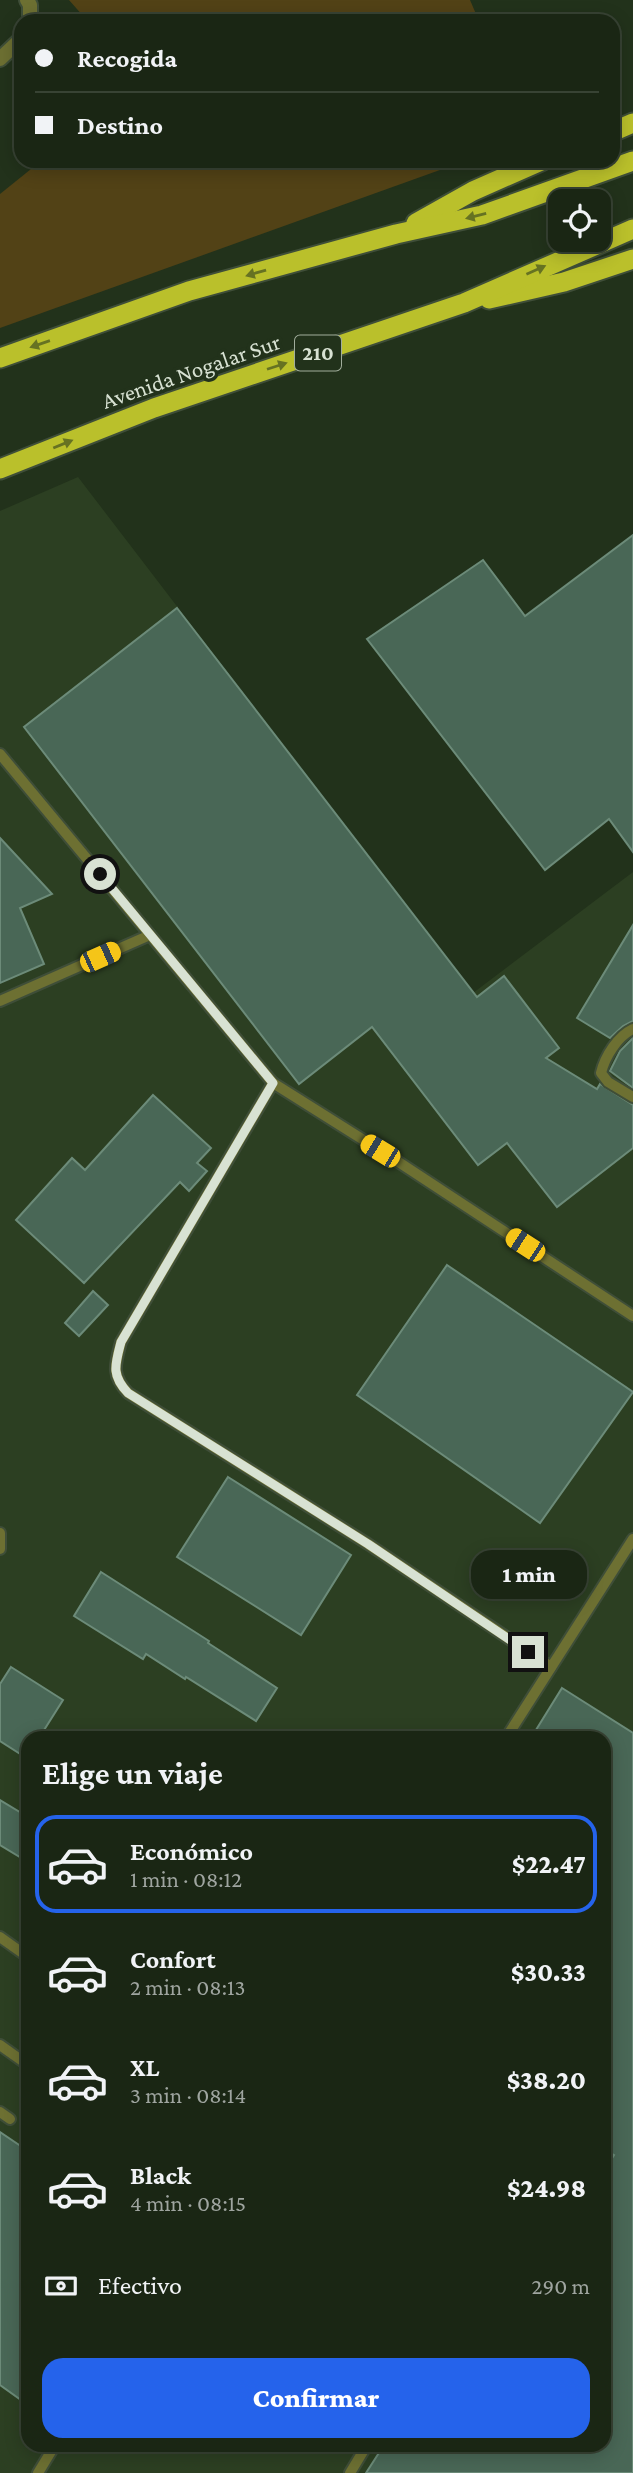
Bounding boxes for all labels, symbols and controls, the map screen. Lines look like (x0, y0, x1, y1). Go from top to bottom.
text: Recogida (77, 44, 177, 73)
text: Destino (77, 111, 163, 140)
map controls (548, 189, 611, 252)
button: locate (548, 189, 611, 252)
one-way arrow (465, 211, 487, 222)
one-way arrow (526, 264, 546, 276)
one-way arrow (245, 268, 266, 278)
street label: Avenida Nogalar Sur (98, 328, 284, 414)
road number: 210 (295, 336, 341, 370)
one-way arrow (29, 339, 50, 350)
one-way arrow (267, 360, 288, 371)
one-way arrow (53, 438, 74, 449)
route start (84, 858, 116, 890)
car (77, 939, 124, 975)
car (357, 1131, 404, 1171)
car (502, 1225, 549, 1265)
callout: 1 min (470, 1550, 586, 1600)
text: 1 min (502, 1561, 556, 1587)
route end (512, 1636, 544, 1668)
text: Elige un viaje (42, 1755, 223, 1791)
icon: car (46, 1833, 109, 1896)
text: Económico (130, 1837, 253, 1866)
text: $22.47 (512, 1850, 586, 1879)
text: 1 min · 08:12 (130, 1866, 242, 1892)
icon: car (46, 1941, 109, 2004)
text: Confort (130, 1945, 216, 1974)
text: $30.33 (511, 1958, 586, 1987)
text: 2 min · 08:13 (130, 1974, 245, 2000)
icon: car (46, 2049, 109, 2112)
text: XL (130, 2053, 159, 2082)
text: $38.20 (507, 2066, 586, 2095)
text: 3 min · 08:14 (130, 2082, 246, 2108)
icon: car (46, 2157, 109, 2220)
text: Black (130, 2161, 191, 2190)
text: $24.98 (507, 2174, 586, 2203)
text: 4 min · 08:15 (130, 2190, 246, 2216)
icon: cash (42, 2267, 80, 2305)
text: Efectivo (98, 2271, 182, 2300)
text: 290 m (532, 2273, 590, 2299)
button: Confirmar (42, 2358, 590, 2438)

